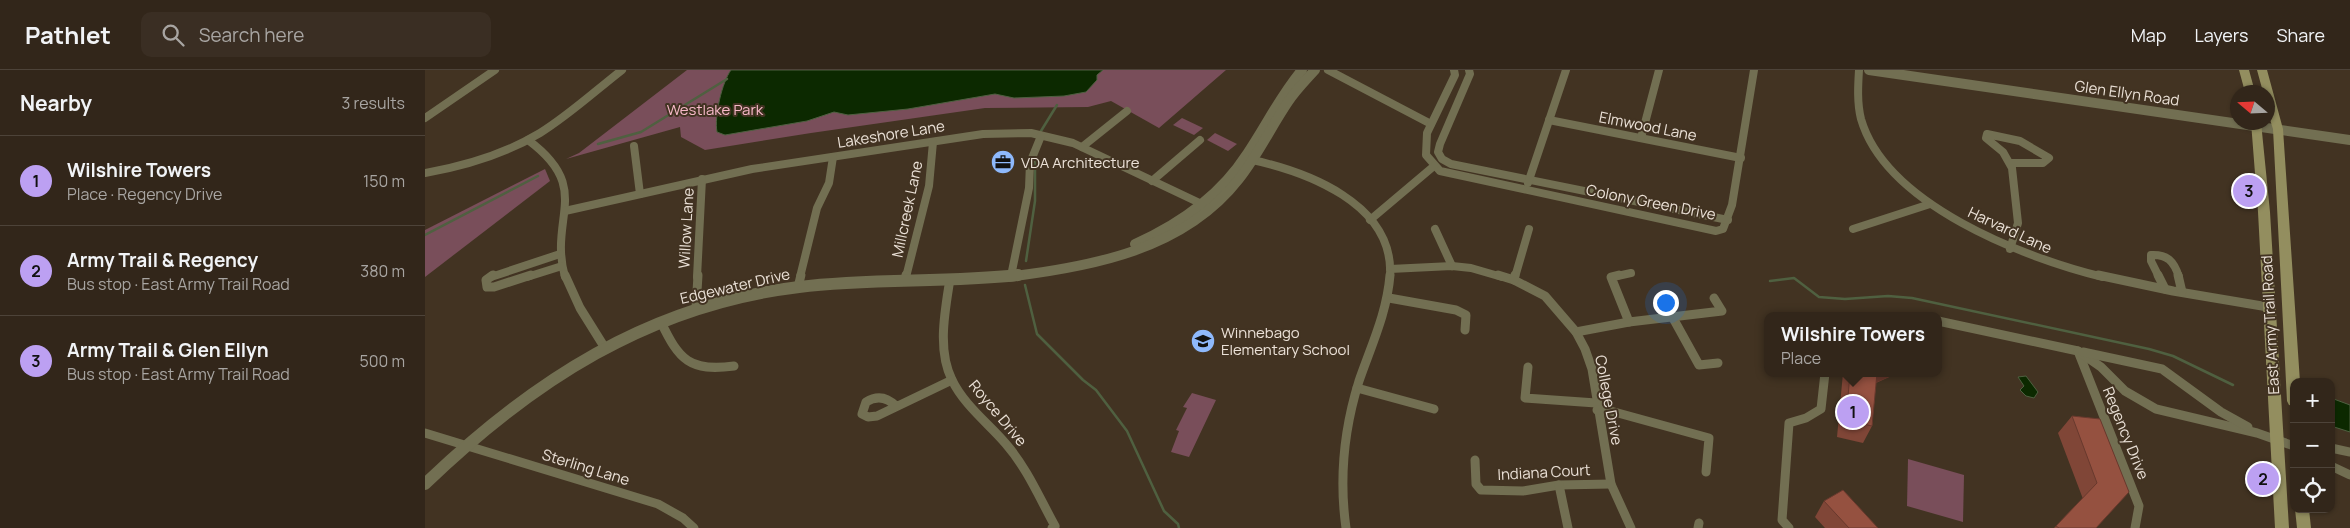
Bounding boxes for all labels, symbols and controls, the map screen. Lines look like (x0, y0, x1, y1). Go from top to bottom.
search box (141, 12, 491, 57)
text: Pathlet (25, 18, 111, 51)
icon: search (159, 21, 187, 49)
text: Search here (199, 22, 304, 48)
text: Map (2131, 23, 2166, 47)
text: Layers (2194, 23, 2248, 47)
text: Share (2276, 23, 2325, 47)
street label: Glen Ellyn Road (2073, 75, 2181, 111)
north arrow (2230, 85, 2275, 130)
text: Nearby (20, 89, 92, 117)
text: 3 results (342, 92, 405, 114)
park label: Westlake Park (667, 99, 764, 120)
street label: Elmwood Lane (1597, 106, 1699, 146)
street label: Lakeshore Lane (836, 115, 946, 153)
office icon: VDA Architecture (990, 149, 1016, 175)
place label: VDA Architecture (1021, 152, 1140, 173)
text: Wilshire Towers (67, 157, 211, 183)
street label: Millcreek Lane (887, 159, 928, 259)
text: 1 (32, 170, 40, 192)
text: 150 m (363, 170, 405, 192)
pin: 3 (2233, 172, 2265, 210)
street label: Colony Green Drive (1584, 179, 1718, 225)
text: Place · Regency Drive (67, 183, 222, 205)
street label: Willow Lane (673, 187, 699, 269)
street label: Harvard Lane (1965, 201, 2056, 259)
text: Army Trail & Regency (67, 247, 258, 273)
street label: East Army Trail Road (2256, 255, 2284, 395)
text: 2 (31, 260, 41, 282)
text: 380 m (360, 260, 405, 282)
street label: Edgewater Drive (678, 263, 792, 309)
text: Bus stop · East Army Trail Road (67, 273, 290, 295)
your location (1653, 290, 1679, 316)
popup (1764, 312, 1942, 377)
text: Wilshire Towers (1781, 321, 1925, 347)
place label: Winnebago Elementary School (1221, 322, 1350, 360)
school or university icon: Winnebago Elementary School (1190, 328, 1216, 354)
text: Army Trail & Glen Ellyn (67, 337, 269, 363)
text: Place (1781, 347, 1821, 369)
text: 3 (31, 350, 41, 372)
text: 500 m (359, 350, 405, 372)
street label: College Drive (1590, 353, 1628, 447)
text: Bus stop · East Army Trail Road (67, 363, 290, 385)
street label: Royce Drive (964, 375, 1032, 451)
map controls (2290, 378, 2335, 513)
button: + (2290, 378, 2335, 423)
street label: Regency Drive (2098, 383, 2154, 483)
pin: 1 (1837, 393, 1869, 431)
button: − (2290, 423, 2335, 468)
street label: Sterling Lane (540, 444, 633, 490)
street label: Indiana Court (1497, 459, 1591, 485)
pin: 2 (2247, 460, 2279, 498)
button: locate (2290, 468, 2335, 513)

